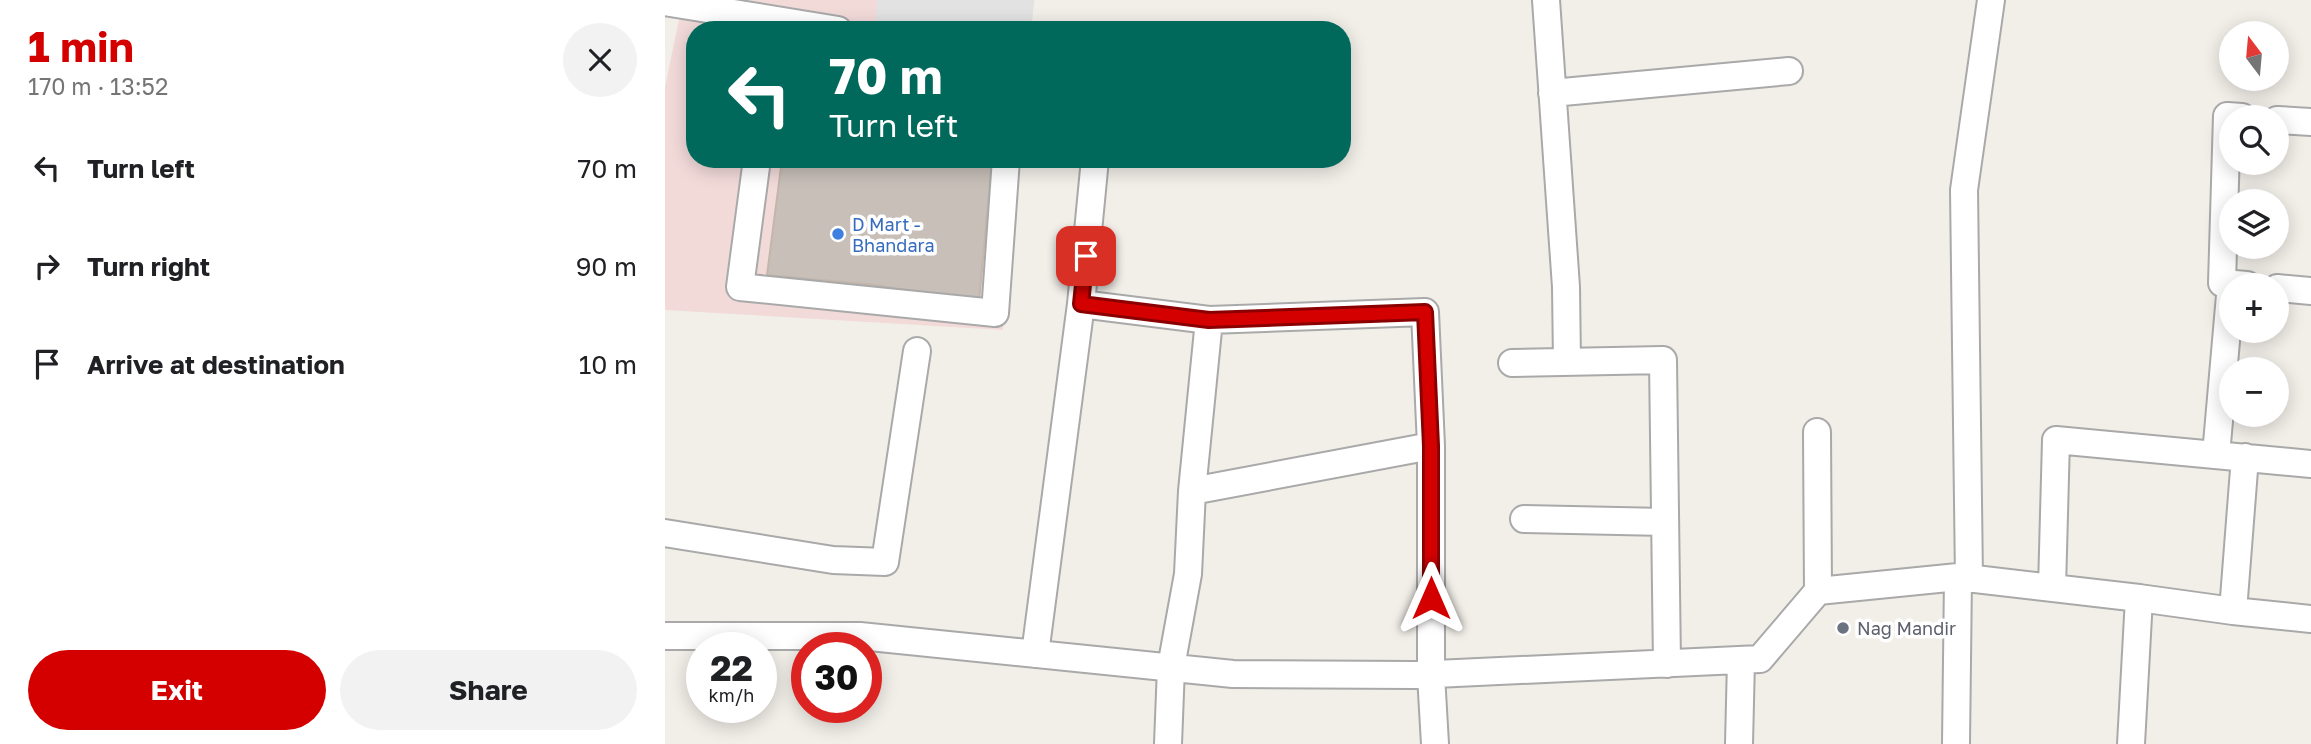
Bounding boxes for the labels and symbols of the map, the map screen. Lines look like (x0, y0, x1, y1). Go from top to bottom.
north arrow (2219, 21, 2289, 91)
place label: D Mart - Bhandara (852, 213, 935, 256)
marker: D Mart - Bhandara (830, 226, 846, 242)
pin (1056, 226, 1116, 286)
position arrow (1394, 561, 1468, 635)
place label: Nag Mandir (1857, 617, 1956, 639)
marker: Nag Mandir (1835, 620, 1851, 636)
speed limit sign: 30 (791, 632, 882, 723)

